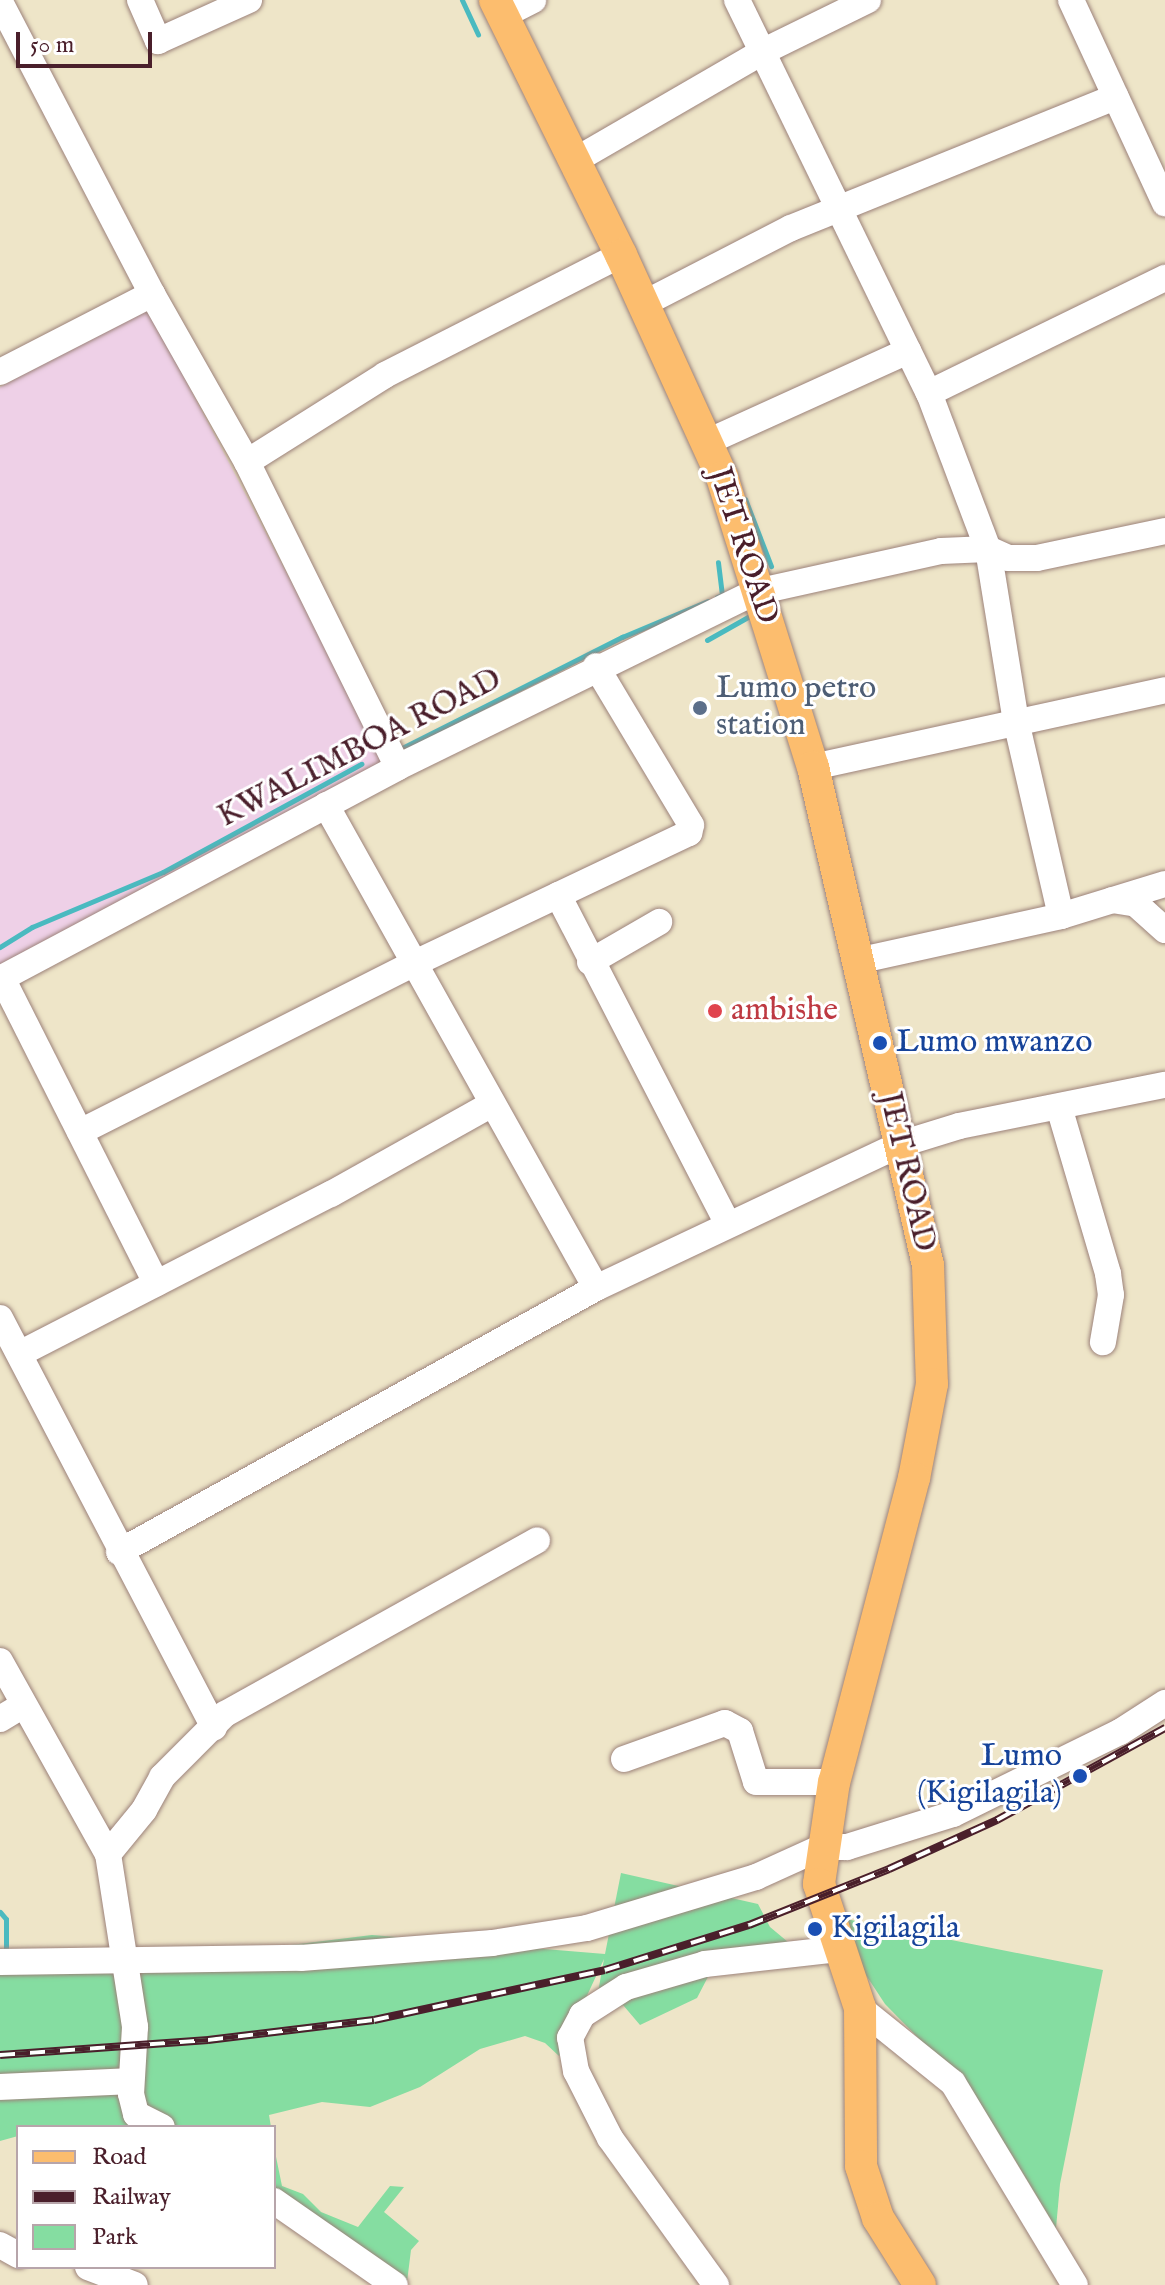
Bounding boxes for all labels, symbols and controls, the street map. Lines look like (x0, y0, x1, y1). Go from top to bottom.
scale bar (20, 16, 156, 66)
text: 50 m (30, 30, 74, 61)
street label: JET ROAD (699, 463, 785, 629)
street label: KWALIMBOA ROAD (212, 661, 508, 837)
place label: Lumo petro station (716, 671, 876, 746)
marker: Lumo petro station (691, 699, 709, 717)
place label: ambishe (731, 992, 838, 1030)
marker: ambishe (706, 1002, 724, 1020)
place label: Lumo mwanzo (896, 1024, 1092, 1062)
marker: Lumo mwanzo (871, 1034, 889, 1052)
street label: JET ROAD (869, 1089, 943, 1255)
place label: Lumo (Kigilagila) (917, 1739, 1062, 1814)
marker: Lumo (Kigilagila) (1069, 1765, 1091, 1787)
place label: Kigilagila (831, 1910, 960, 1948)
marker: Kigilagila (806, 1920, 824, 1938)
legend (16, 2125, 276, 2269)
text: Road (92, 2142, 146, 2173)
text: Railway (92, 2182, 171, 2213)
text: Park (92, 2222, 138, 2253)

